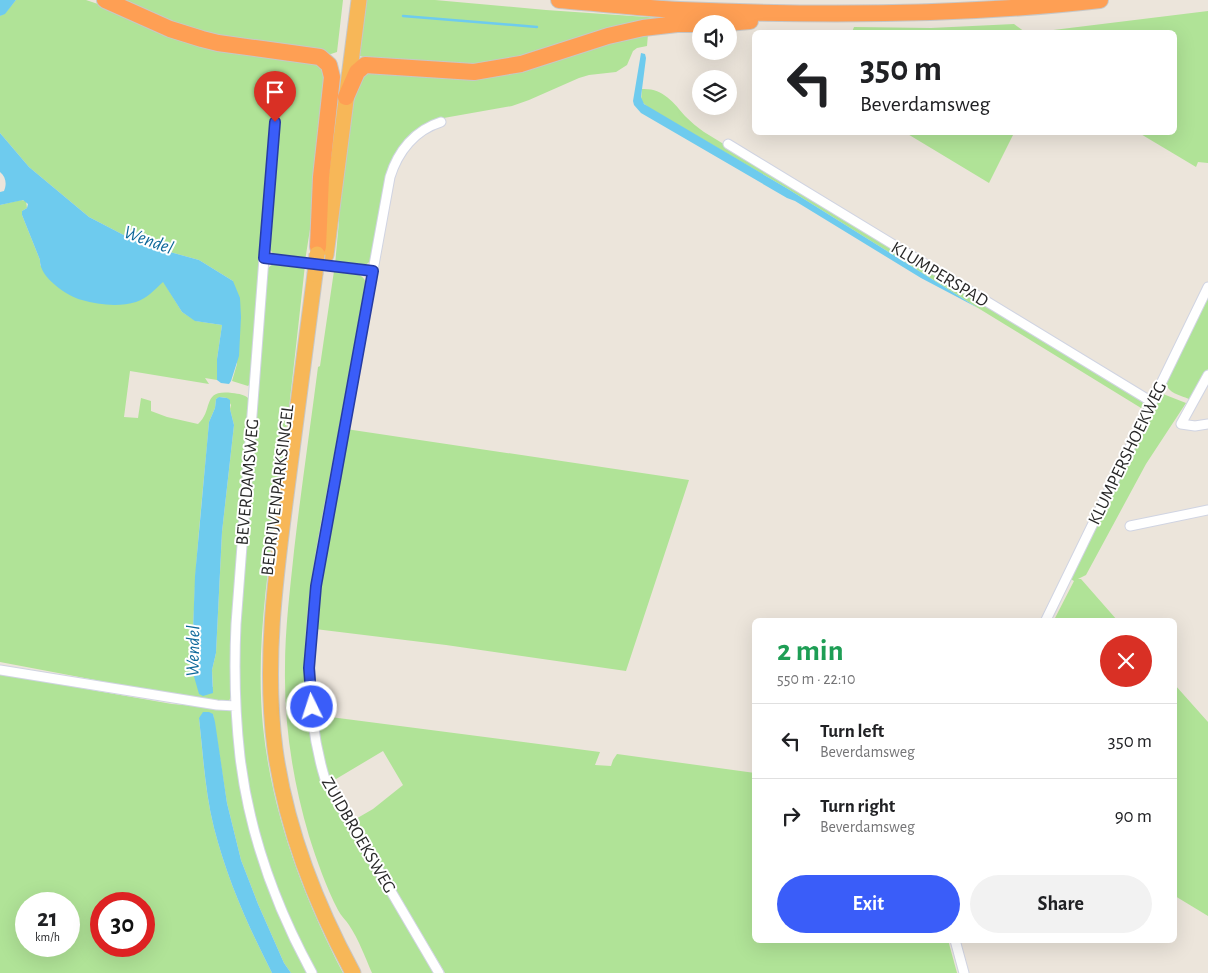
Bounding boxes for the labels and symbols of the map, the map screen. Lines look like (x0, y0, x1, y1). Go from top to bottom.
pin (254, 71, 296, 122)
water label: Wendel (121, 223, 176, 258)
street label: KLUMPERSPAD (888, 239, 991, 311)
street label: KLUMPERSHOEKWEG (1085, 379, 1170, 528)
street label: BEDRIJVENPARKSINGEL (259, 403, 297, 577)
street label: BEVERDAMSWEG (234, 418, 262, 546)
water label: Wendel (184, 625, 203, 677)
position arrow (285, 680, 337, 732)
street label: ZUIDBROEKSWEG (318, 775, 399, 896)
speed limit sign: 30 (90, 892, 155, 957)

